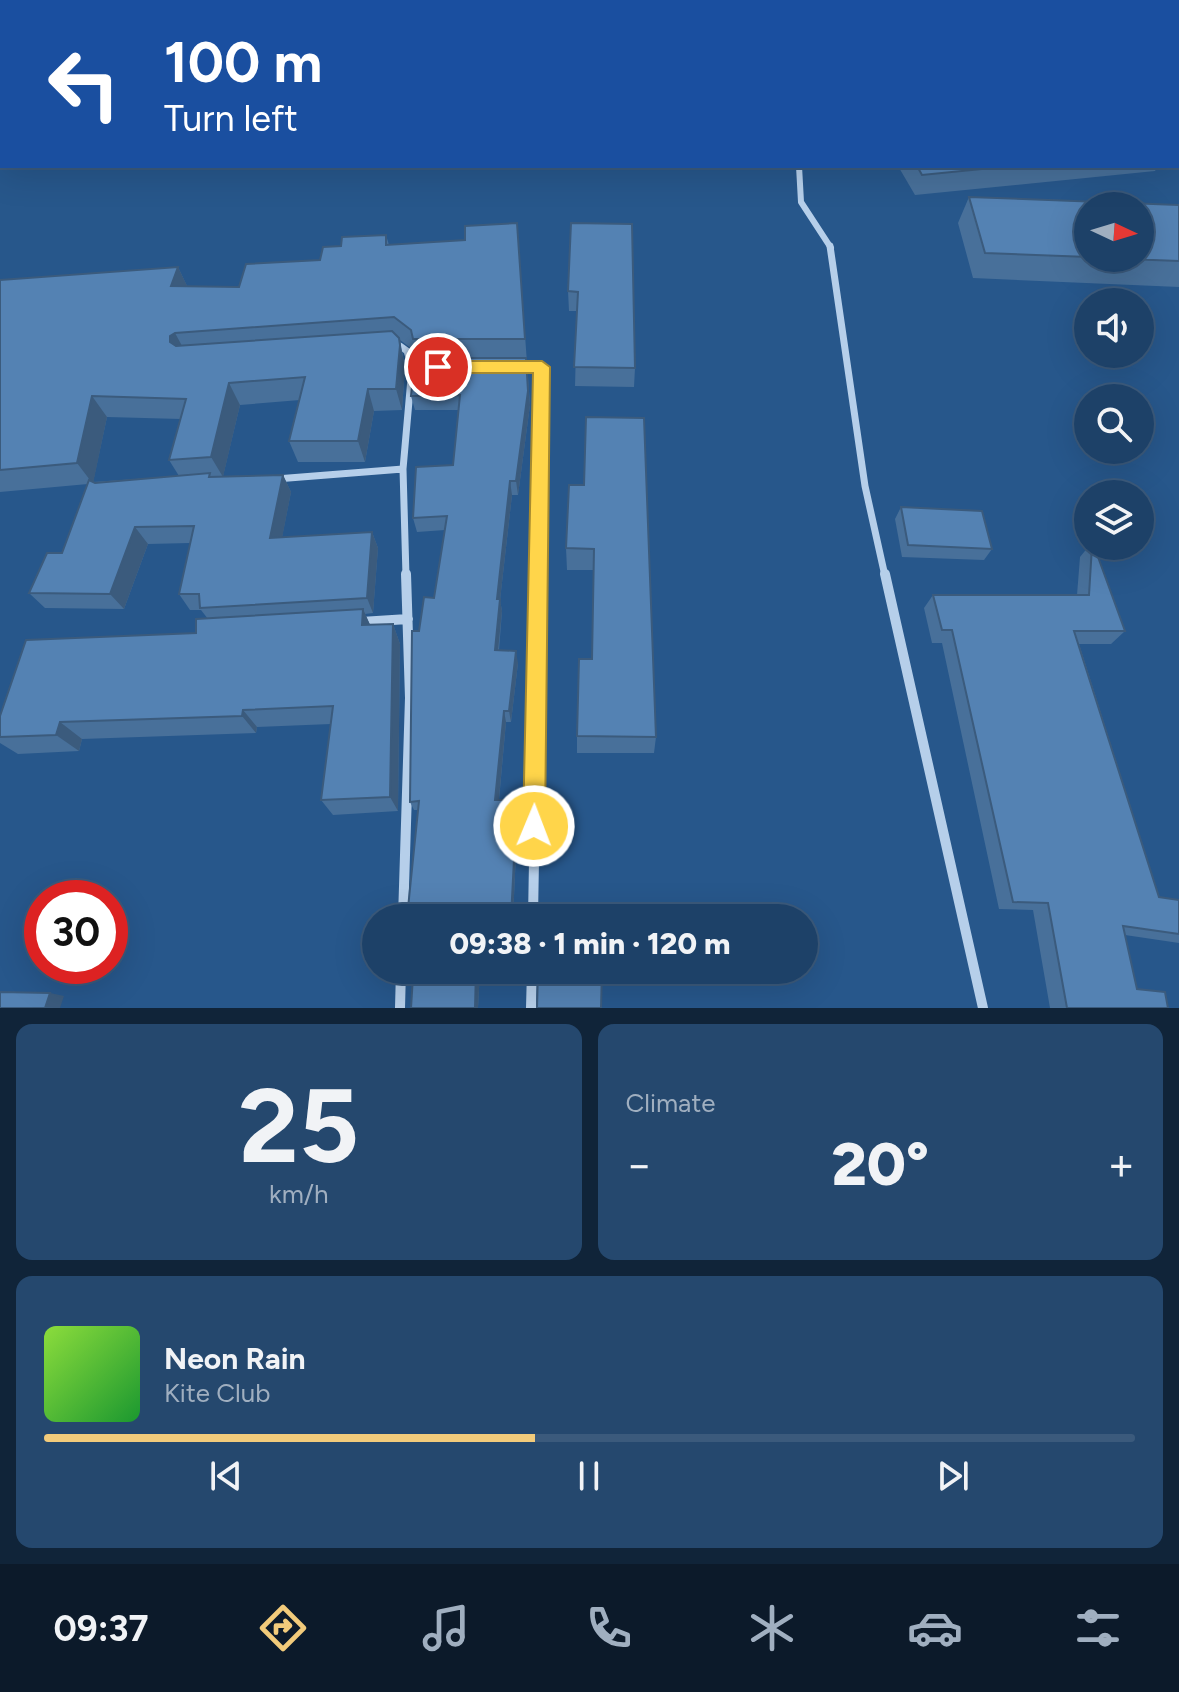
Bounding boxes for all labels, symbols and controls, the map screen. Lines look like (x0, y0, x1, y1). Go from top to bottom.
text: 100 m (164, 29, 322, 96)
icon: left (32, 32, 136, 136)
text: Turn left (164, 97, 298, 140)
north arrow (1074, 192, 1154, 272)
map controls (1074, 192, 1154, 560)
button: sound (1074, 288, 1154, 368)
pin (404, 333, 472, 401)
icon: arrive (416, 345, 460, 389)
button: search (1074, 384, 1154, 464)
button: layers (1074, 480, 1154, 560)
position arrow (492, 784, 576, 868)
speed limit sign: 30 (24, 880, 128, 984)
text: 09:38 · 1 min · 120 m (449, 925, 731, 962)
text: 25 (238, 1063, 359, 1188)
text: Climate (626, 1087, 715, 1119)
text: 20° (832, 1128, 929, 1200)
text: − (626, 1138, 653, 1191)
text: + (1108, 1138, 1135, 1191)
text: km/h (269, 1178, 328, 1210)
text: Neon Rain (164, 1340, 306, 1377)
text: Kite Club (164, 1377, 270, 1409)
icon: previous (204, 1454, 248, 1498)
icon: pause (567, 1454, 611, 1498)
icon: next (931, 1454, 975, 1498)
icon: directions (255, 1600, 311, 1656)
icon: music (418, 1600, 474, 1656)
icon: phone (581, 1600, 637, 1656)
icon: climate (744, 1600, 800, 1656)
icon: car (907, 1600, 963, 1656)
icon: filters (1070, 1600, 1126, 1656)
text: 09:37 (53, 1607, 149, 1650)

